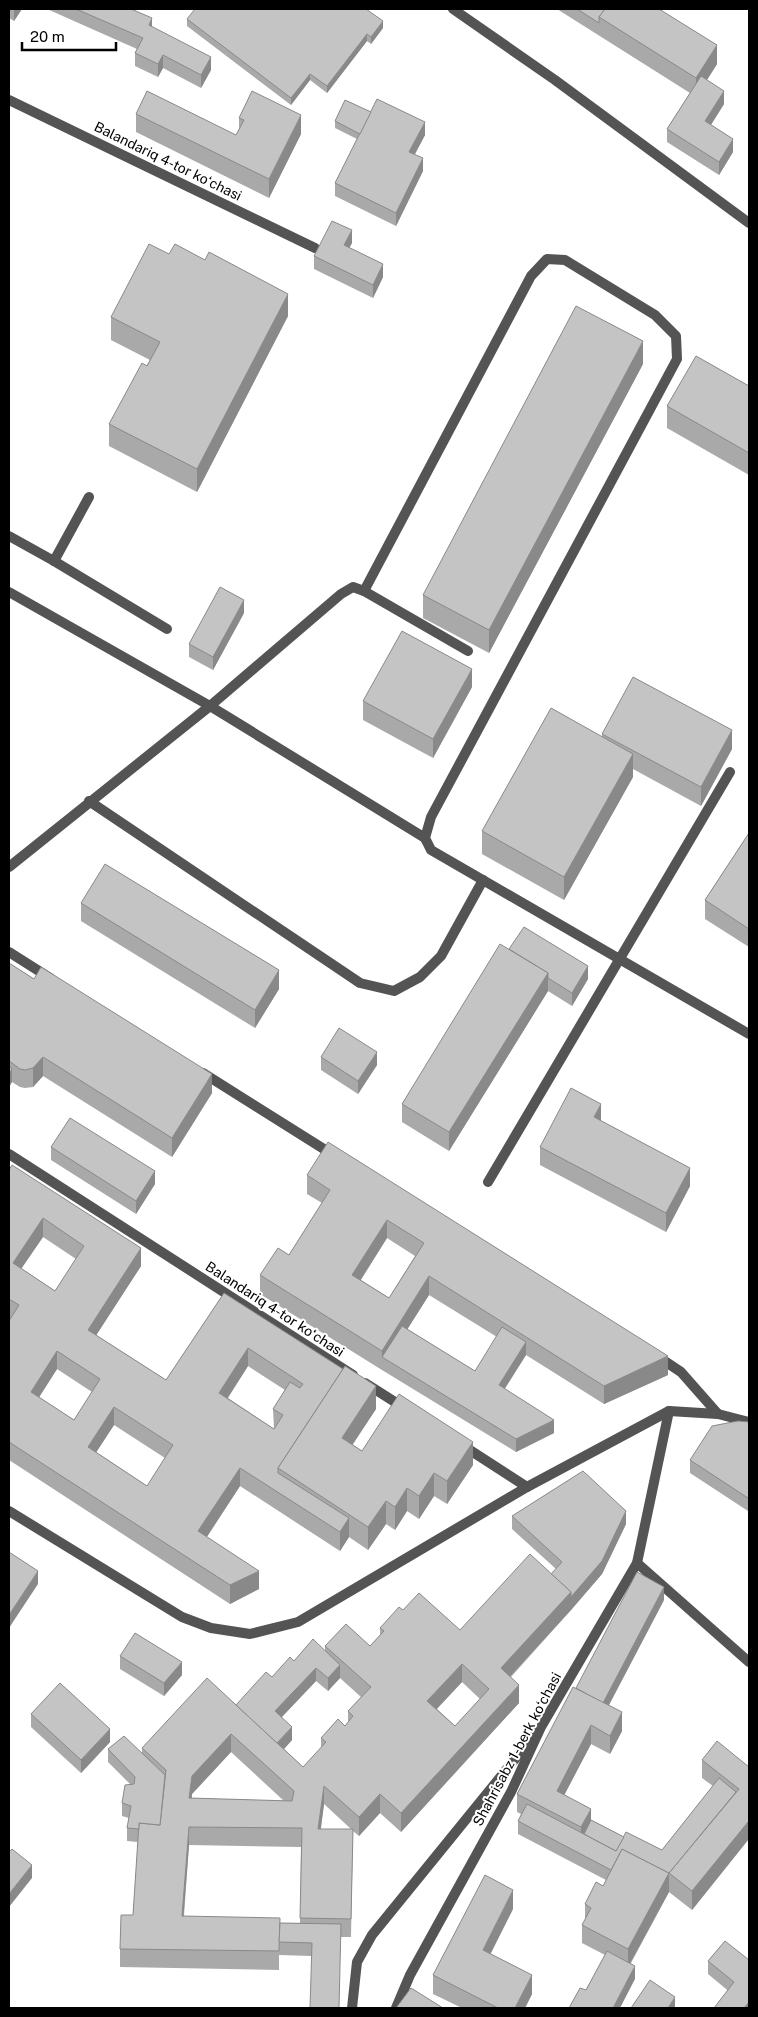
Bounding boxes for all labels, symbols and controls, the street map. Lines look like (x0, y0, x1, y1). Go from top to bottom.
scale bar (22, 20, 116, 52)
text: 20 m (30, 28, 65, 45)
street label: Balandariq 4-tor koʻchasi (92, 118, 244, 204)
street label: Balandariq 4-tor koʻchasi (203, 1258, 347, 1360)
street label: Shahrisabz 1-berk koʻchasi (470, 1669, 564, 1829)

